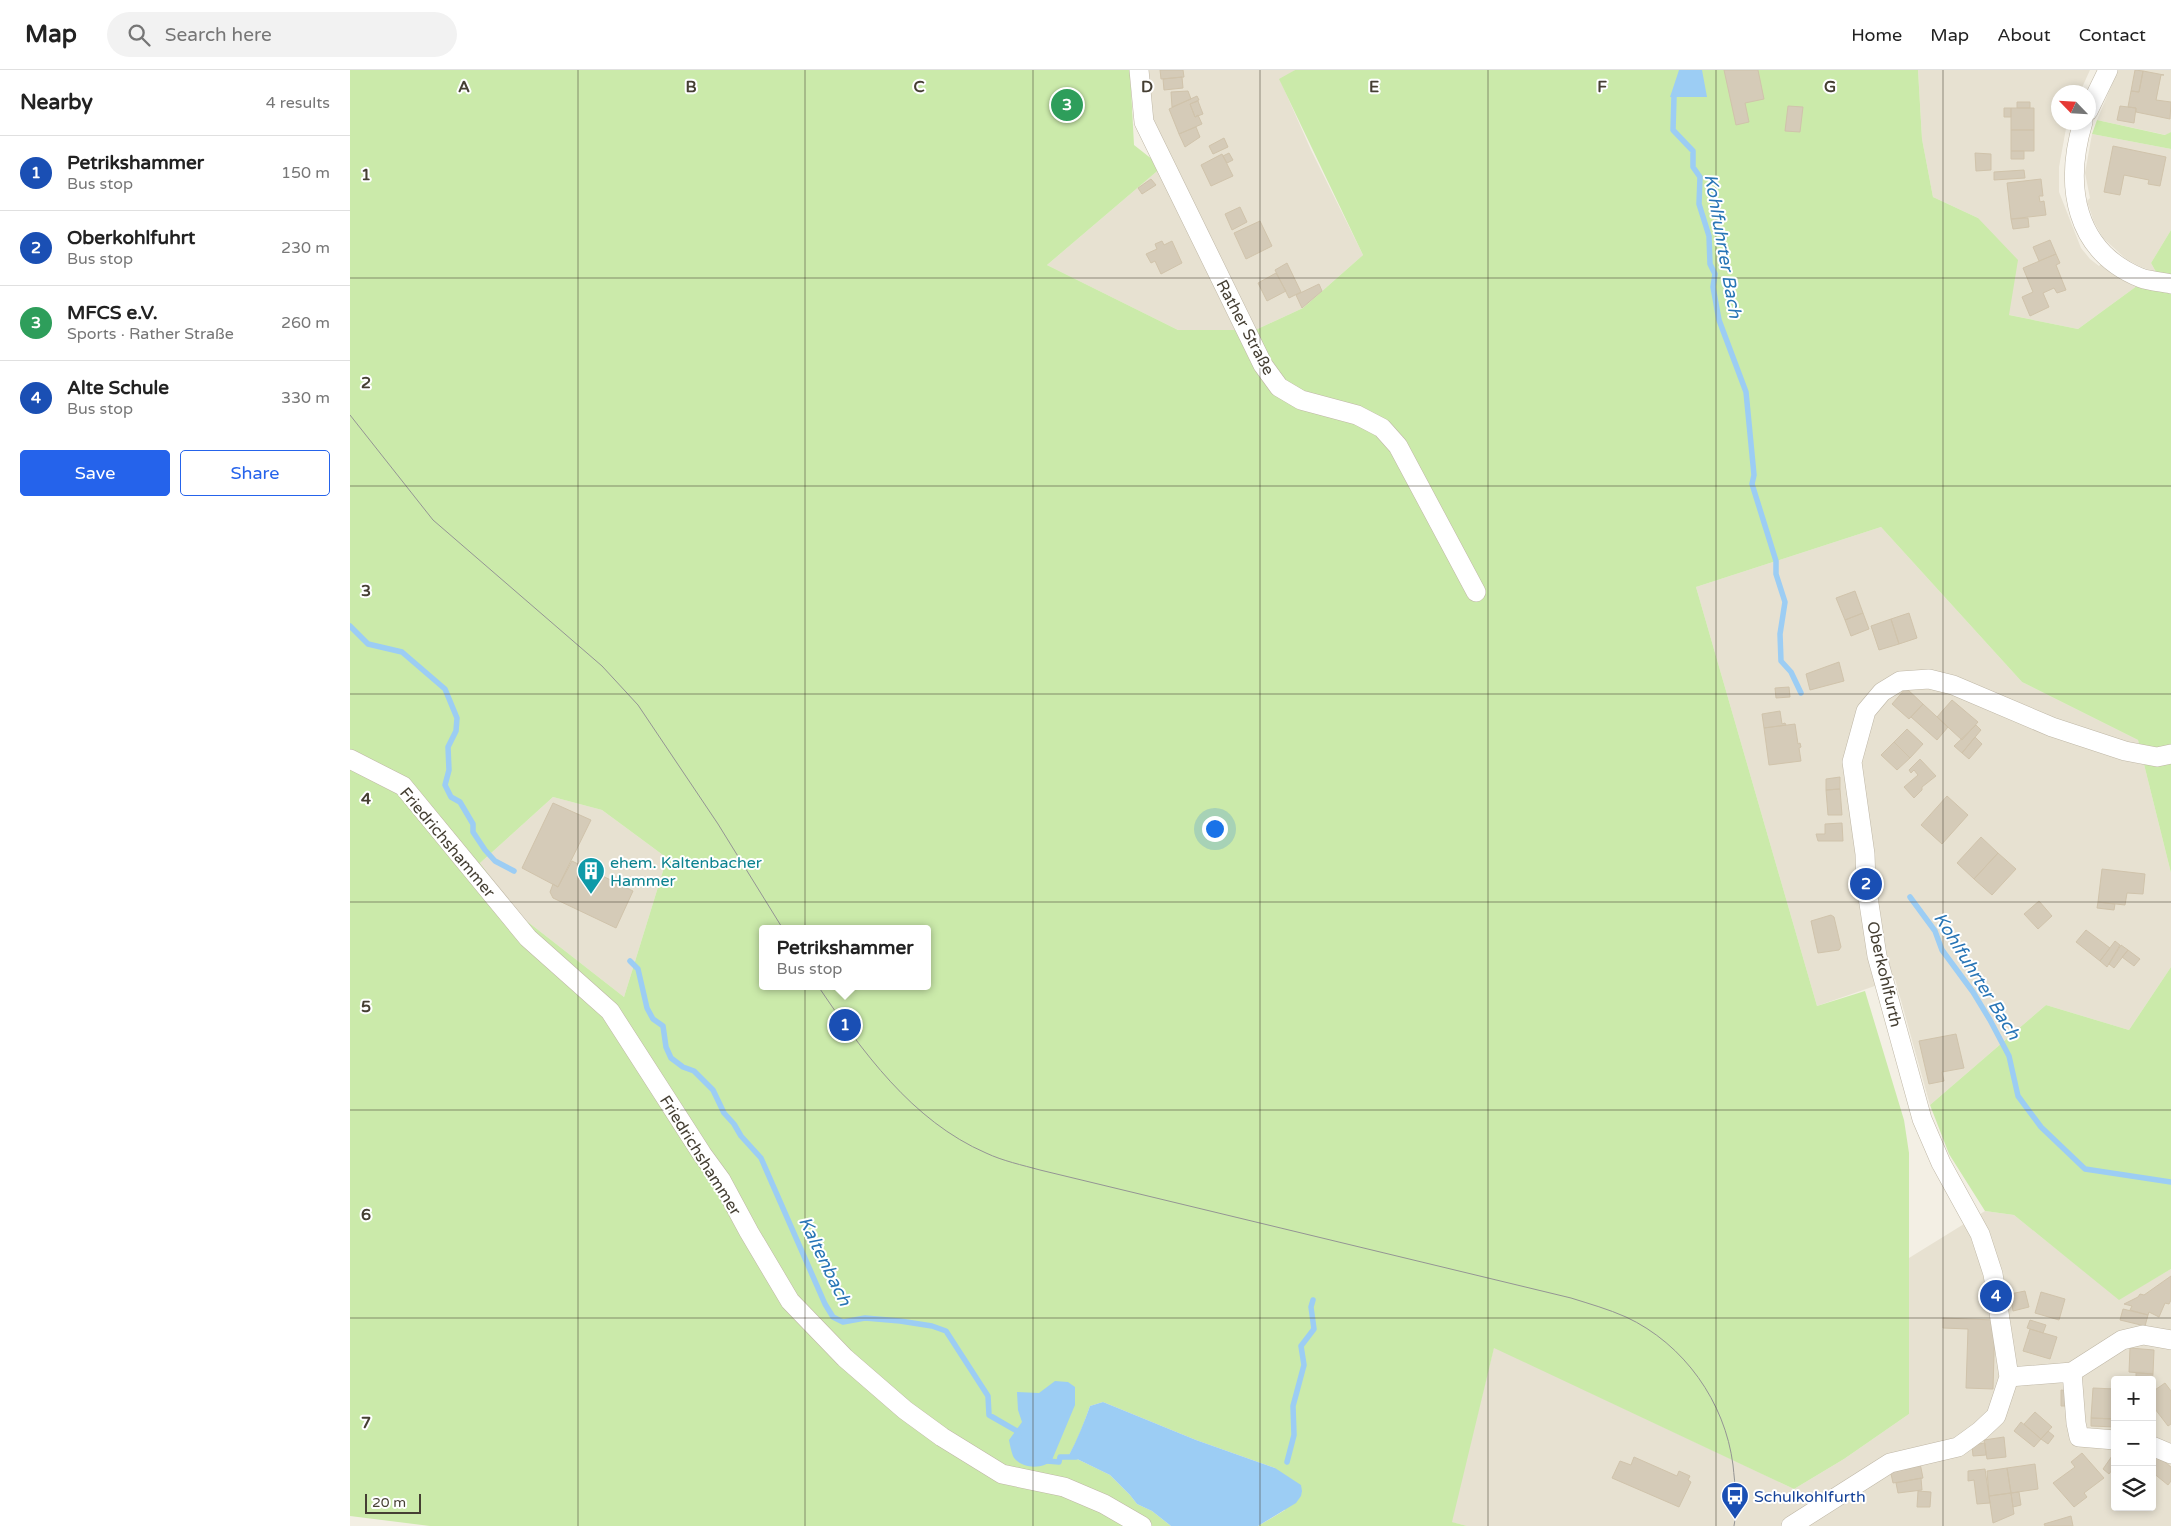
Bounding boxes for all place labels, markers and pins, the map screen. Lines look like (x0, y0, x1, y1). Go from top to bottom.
pin: 3 (1051, 86, 1083, 124)
place label: ehem. Kaltenbacher Hammer (610, 853, 763, 891)
building icon: ehem. Kaltenbacher Hammer (576, 856, 606, 895)
pin: 2 (1850, 865, 1882, 903)
pin: 1 (829, 1006, 861, 1044)
pin: 4 (1980, 1277, 2012, 1315)
bus stop icon: Schulkohlfurth (1720, 1481, 1750, 1520)
place label: Schulkohlfurth (1754, 1487, 1866, 1507)

